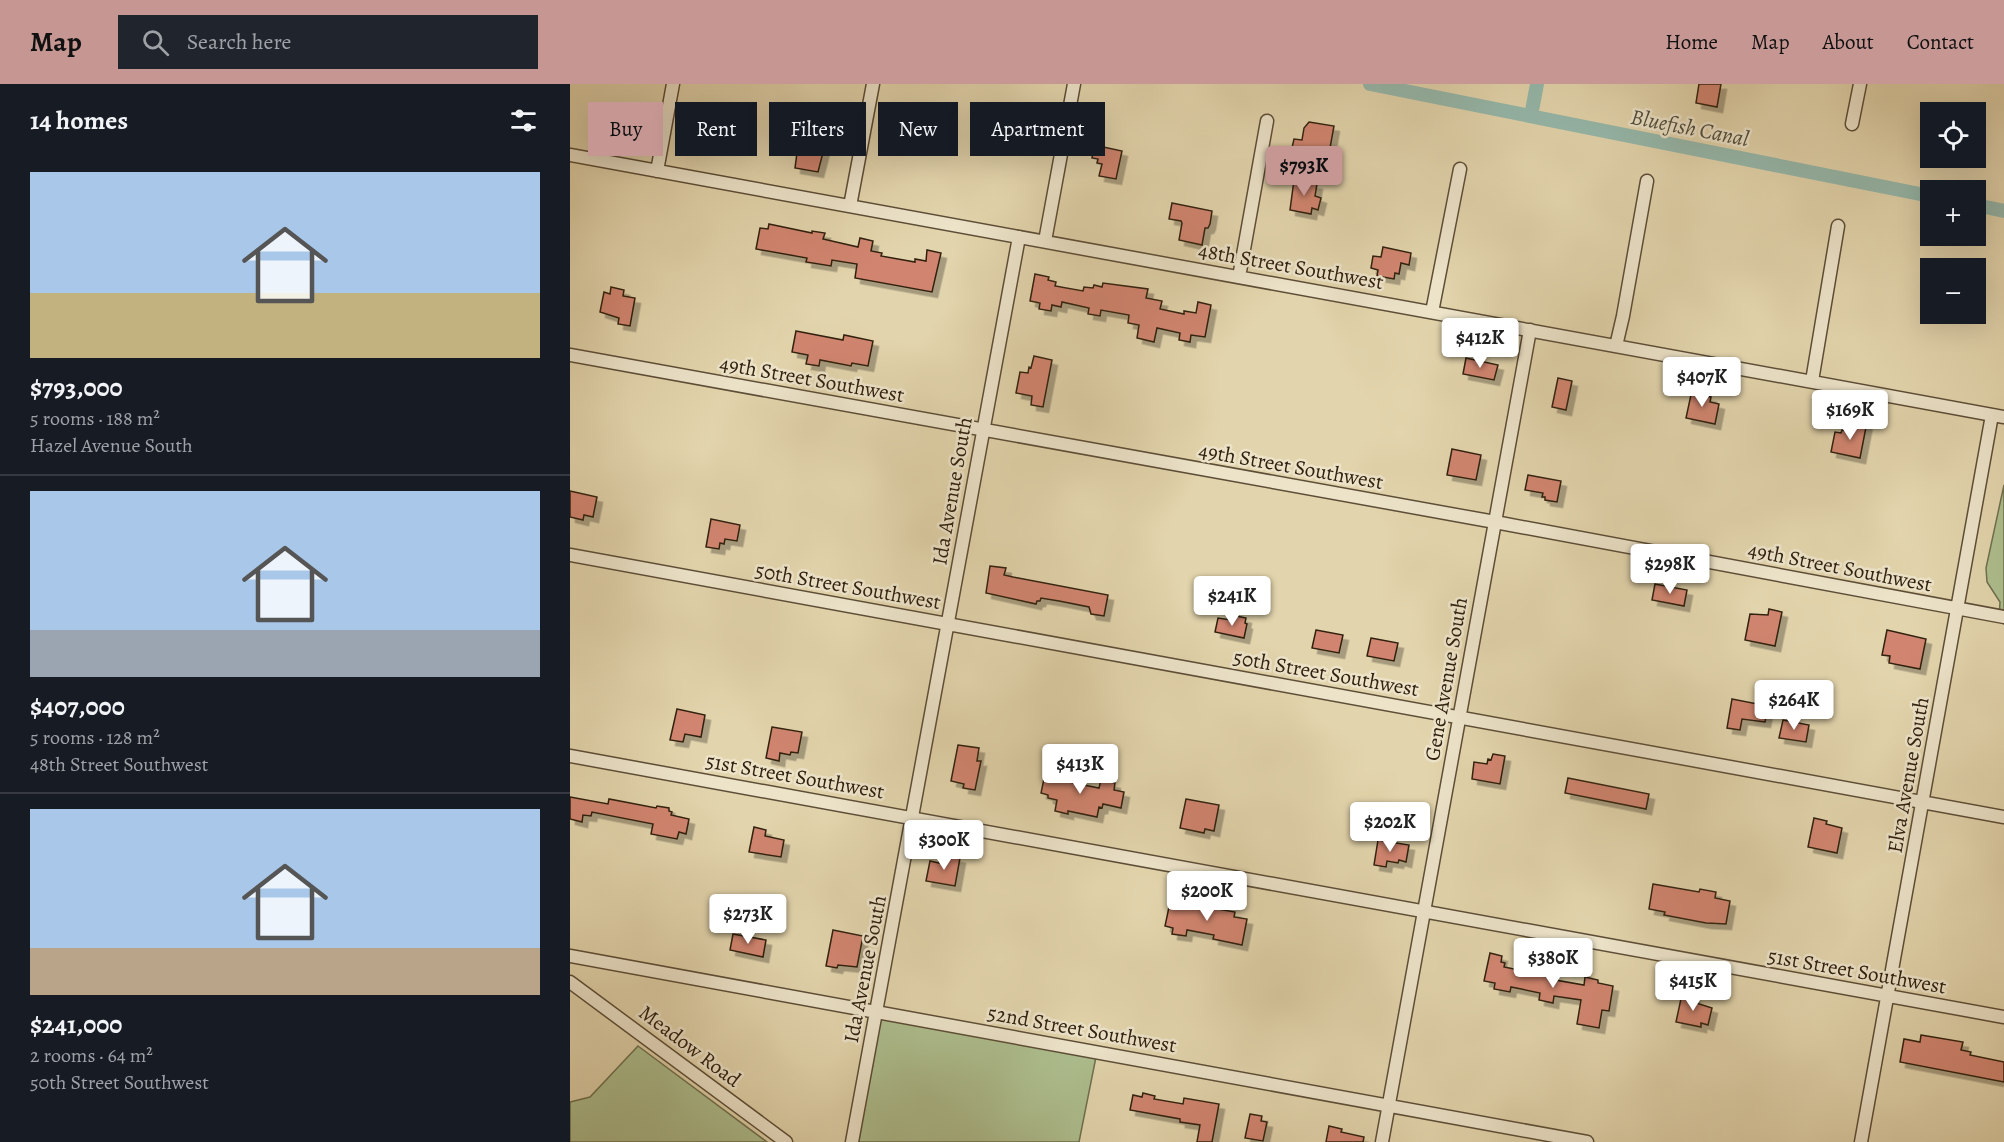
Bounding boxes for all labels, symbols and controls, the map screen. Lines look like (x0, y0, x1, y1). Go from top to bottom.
search box (118, 15, 538, 69)
text: Map (30, 23, 82, 61)
icon: search (139, 26, 172, 59)
text: Search here (187, 27, 291, 57)
text: Home (1665, 28, 1718, 56)
text: Map (1751, 28, 1789, 56)
text: About (1822, 28, 1874, 56)
text: Contact (1907, 28, 1974, 56)
chip: Buy (588, 102, 663, 156)
chip: Rent (675, 102, 757, 156)
chip: Filters (769, 102, 866, 156)
chip: New (878, 102, 958, 156)
chip: Apartment (970, 102, 1105, 156)
water label: Bluefish Canal (1628, 102, 1752, 154)
map controls (1920, 102, 1986, 324)
button: locate (1920, 102, 1986, 168)
text: 14 homes (30, 103, 128, 138)
icon: filters (507, 104, 540, 137)
pin: $793K (1262, 146, 1346, 197)
text: $793K (1280, 152, 1328, 179)
button: + (1920, 180, 1986, 246)
icon: home (231, 211, 339, 319)
street label: 48th Street Southwest (1196, 236, 1386, 296)
button: − (1920, 258, 1986, 324)
pin: $412K (1438, 318, 1522, 369)
text: $412K (1456, 324, 1504, 351)
street label: 49th Street Southwest (718, 349, 906, 409)
pin: $407K (1660, 357, 1744, 408)
text: $407K (1677, 363, 1727, 390)
text: $793,000 (30, 370, 123, 405)
pin: $169K (1808, 390, 1892, 441)
text: $169K (1826, 396, 1874, 423)
text: 5 rooms · 188 m² (30, 405, 160, 432)
street label: Ida Avenue South (925, 415, 979, 567)
text: Hazel Avenue South (30, 432, 193, 459)
street label: 49th Street Southwest (1197, 436, 1385, 496)
icon: home (231, 530, 339, 638)
street label: 49th Street Southwest (1746, 535, 1934, 599)
pin: $298K (1628, 544, 1712, 595)
text: $298K (1645, 550, 1695, 577)
street label: 50th Street Southwest (753, 556, 943, 616)
pin: $241K (1190, 576, 1274, 627)
text: $241K (1208, 582, 1256, 609)
street label: Gene Avenue South (1418, 595, 1474, 763)
street label: 50th Street Southwest (1231, 643, 1421, 703)
pin: $264K (1752, 680, 1836, 731)
text: $264K (1769, 686, 1819, 713)
text: $407,000 (30, 689, 125, 724)
street label: Elva Avenue South (1881, 695, 1935, 855)
text: 5 rooms · 128 m² (30, 724, 160, 751)
pin: $413K (1038, 744, 1122, 795)
street label: 51st Street Southwest (703, 746, 887, 806)
text: $413K (1056, 750, 1104, 777)
text: 48th Street Southwest (30, 751, 208, 778)
pin: $202K (1348, 802, 1432, 853)
text: $202K (1364, 808, 1416, 835)
pin: $300K (902, 820, 986, 871)
text: $300K (918, 826, 970, 853)
icon: home (231, 848, 339, 956)
pin: $200K (1165, 871, 1249, 922)
text: $200K (1181, 877, 1233, 904)
street label: Ida Avenue South (837, 893, 893, 1045)
pin: $273K (706, 894, 790, 945)
text: $273K (723, 900, 773, 927)
pin: $380K (1511, 938, 1595, 989)
street label: 51st Street Southwest (1765, 941, 1949, 1001)
text: $380K (1528, 944, 1578, 971)
pin: $415K (1651, 961, 1735, 1012)
text: $415K (1669, 967, 1717, 994)
street label: Meadow Road (633, 999, 747, 1094)
street label: 52nd Street Southwest (985, 999, 1179, 1059)
text: $241,000 (30, 1007, 122, 1042)
text: 2 rooms · 64 m² (30, 1042, 153, 1069)
text: 50th Street Southwest (30, 1069, 209, 1096)

